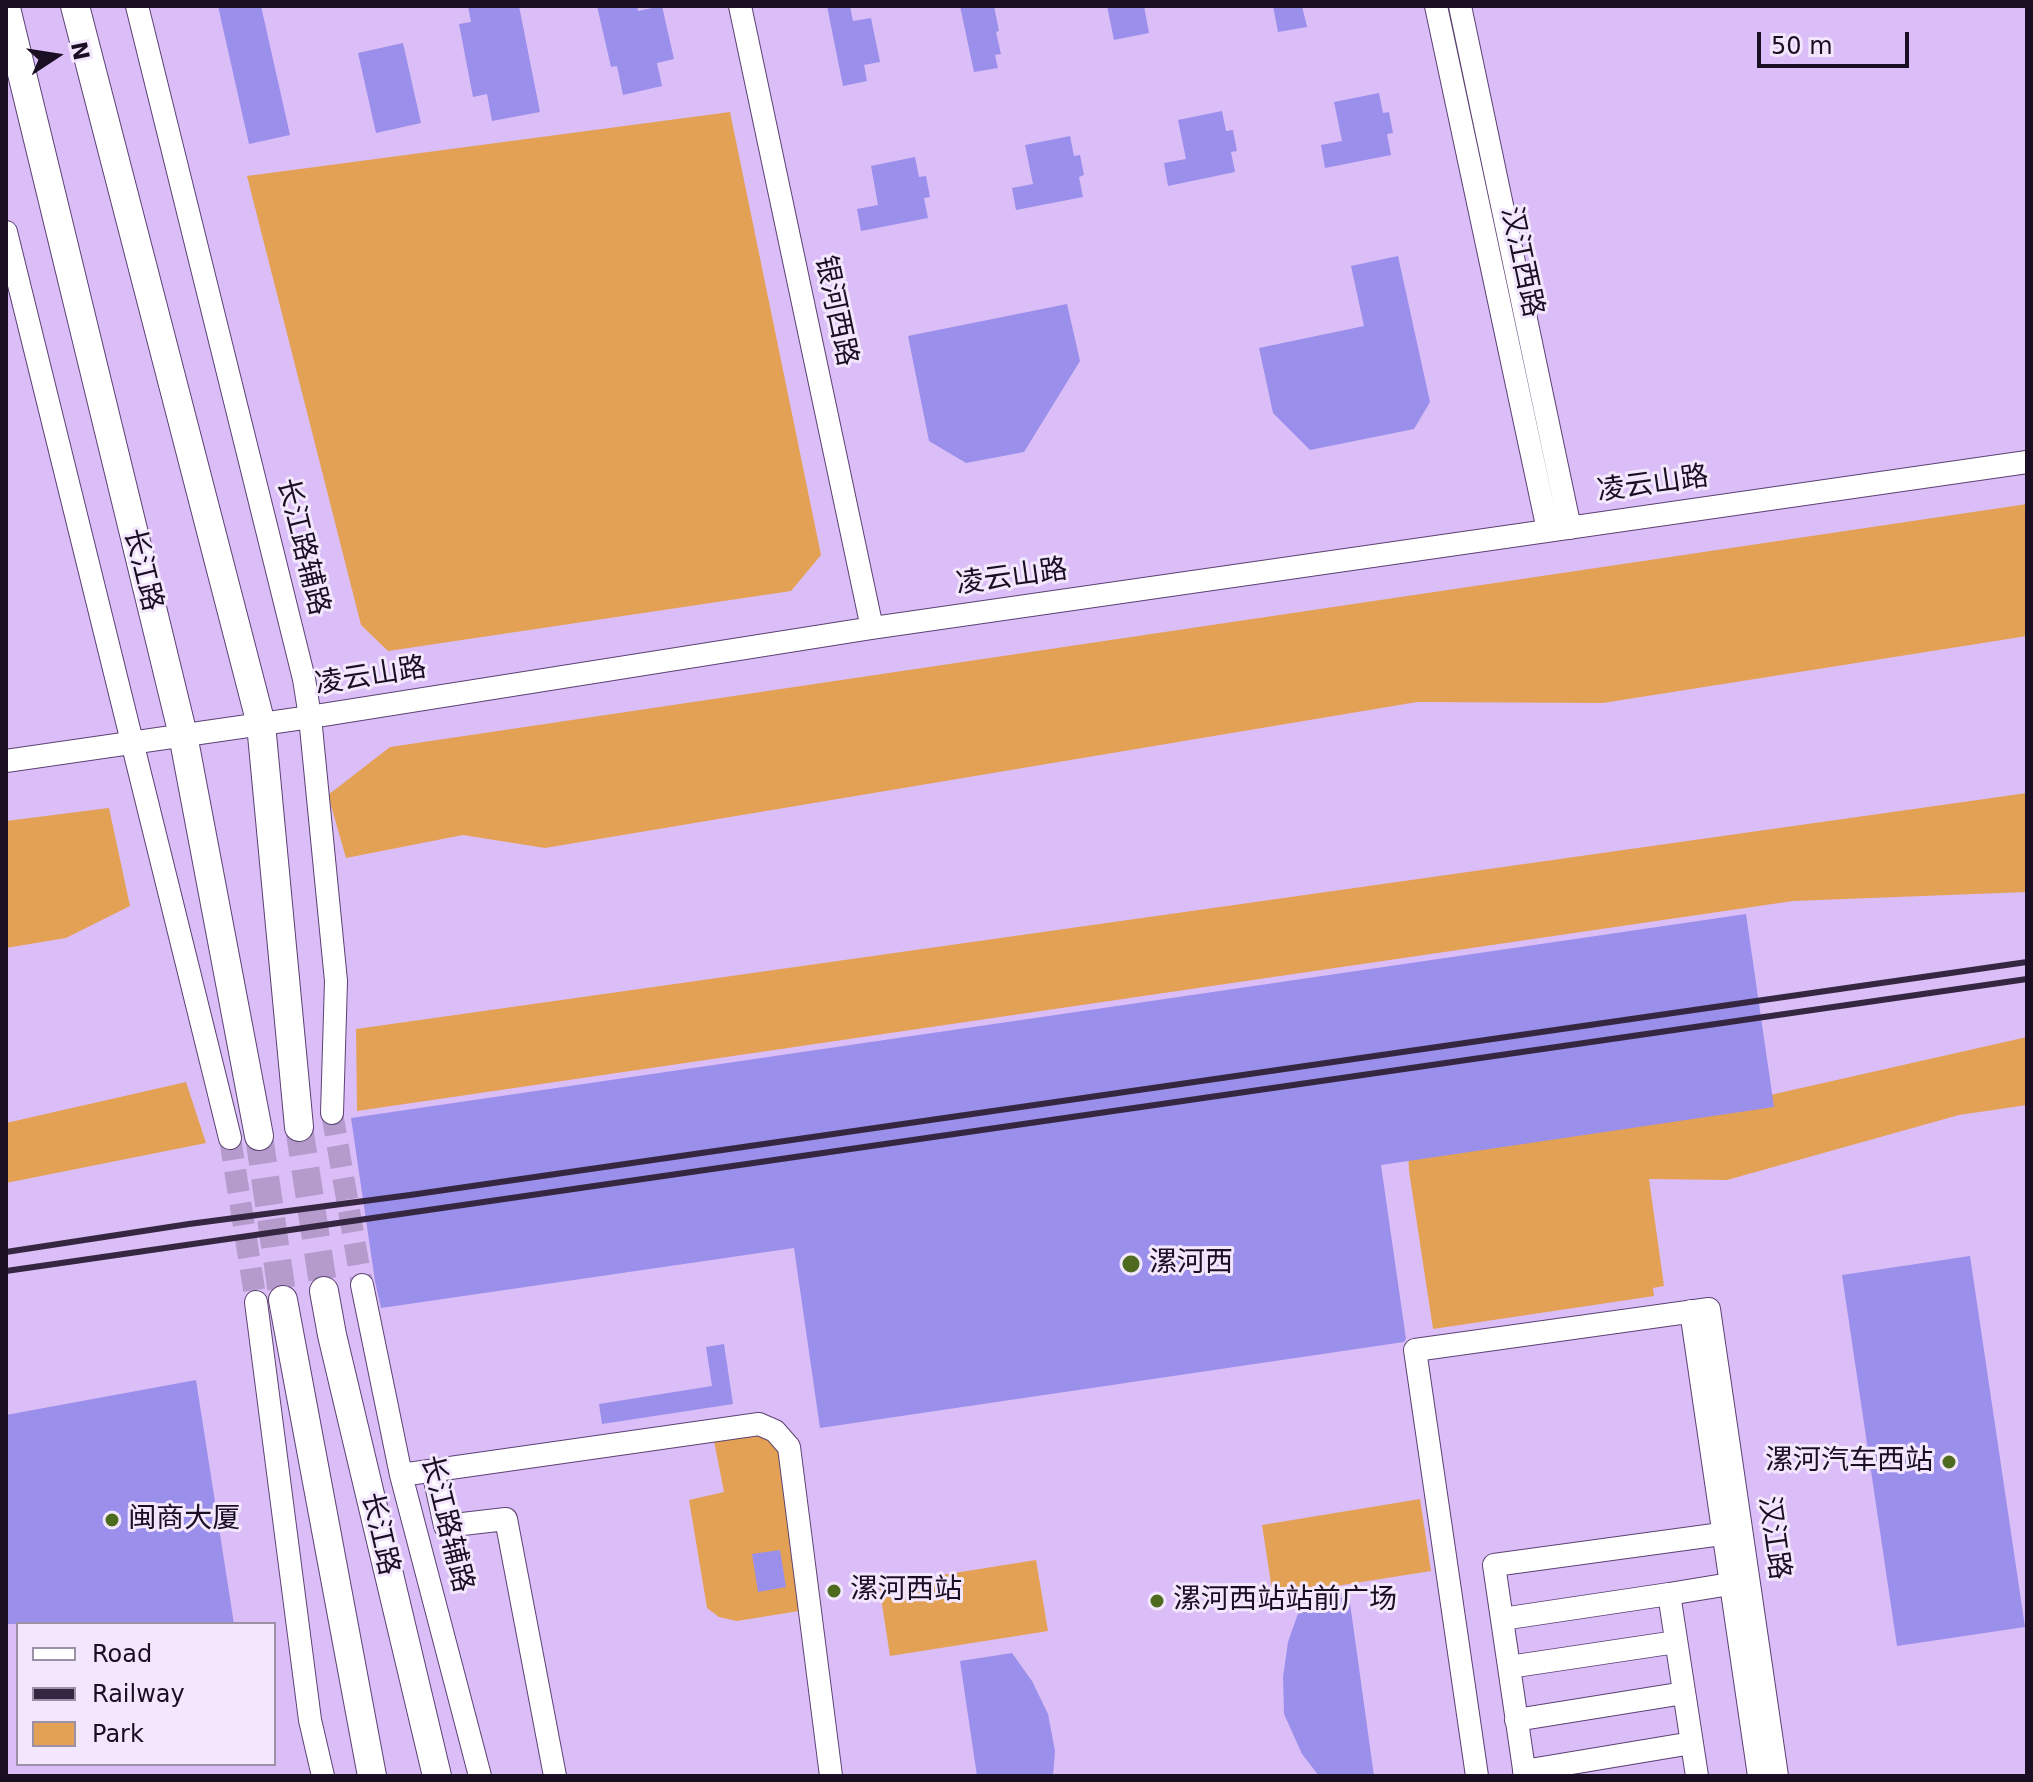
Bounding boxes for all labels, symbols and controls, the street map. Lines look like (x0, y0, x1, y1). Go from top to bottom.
north arrow (16, 16, 96, 96)
scale bar (1761, 16, 1913, 66)
text: 50 m (1771, 32, 1833, 60)
text: N (66, 39, 94, 63)
street label: 汉江西路 (1493, 204, 1549, 320)
street label: 银河西路 (807, 253, 863, 369)
street label: 凌云山路 (1595, 461, 1711, 509)
street label: 长江路辅路 (269, 475, 335, 619)
street label: 长江路 (116, 525, 168, 615)
street label: 凌云山路 (954, 554, 1070, 602)
street label: 凌云山路 (313, 652, 429, 702)
place label: 漯河西 (1149, 1247, 1233, 1281)
marker: 漯河西 (1120, 1253, 1142, 1275)
place label: 漯河汽车西站 (1765, 1445, 1933, 1479)
street label: 长江路辅路 (413, 1452, 479, 1596)
marker: 漯河汽车西站 (1940, 1453, 1958, 1471)
street label: 长江路 (353, 1489, 405, 1579)
street label: 汉江路 (1751, 1494, 1795, 1582)
place label: 闽商大厦 (128, 1503, 240, 1537)
marker: 闽商大厦 (103, 1511, 121, 1529)
place label: 漯河西站 (850, 1574, 962, 1608)
marker: 漯河西站 (825, 1582, 843, 1600)
place label: 漯河西站站前广场 (1173, 1584, 1397, 1618)
marker: 漯河西站站前广场 (1148, 1592, 1166, 1610)
legend (16, 1622, 276, 1766)
text: Road (92, 1640, 152, 1668)
text: Railway (92, 1680, 185, 1708)
text: Park (92, 1720, 144, 1748)

